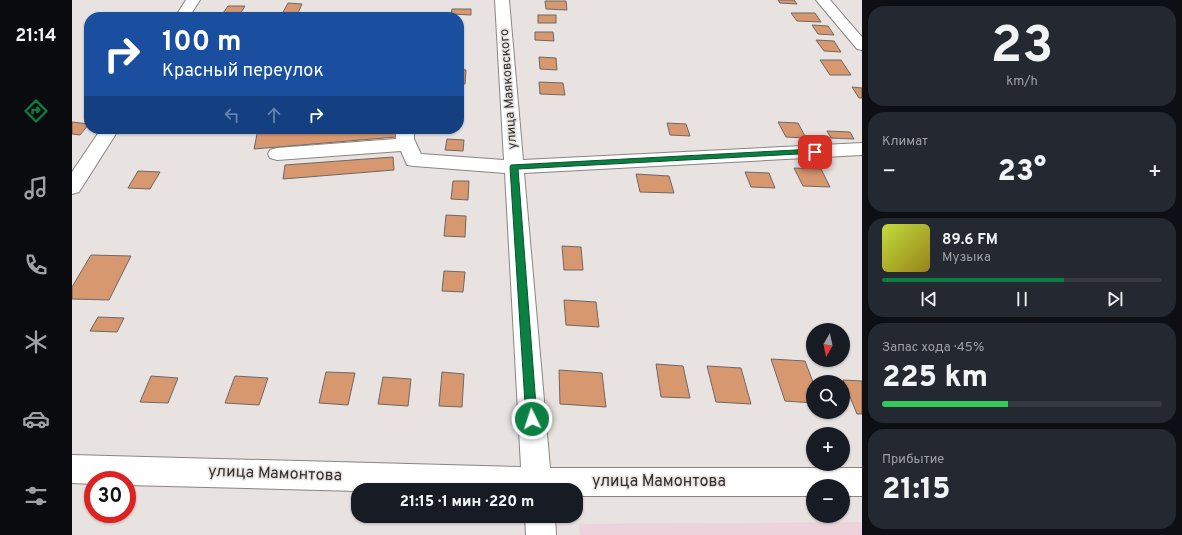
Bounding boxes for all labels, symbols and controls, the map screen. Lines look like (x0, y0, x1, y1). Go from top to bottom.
text: 23 (991, 15, 1053, 81)
text: 21:14 (15, 25, 57, 48)
text: 100 m (162, 25, 242, 61)
icon: right (96, 28, 148, 80)
street label: улица Маяковского (497, 28, 521, 150)
text: Красный переулок (162, 60, 324, 83)
text: km/h (1006, 74, 1038, 90)
icon: directions (22, 97, 50, 125)
icon: left (221, 104, 243, 126)
icon: ahead (263, 104, 285, 126)
icon: right (305, 104, 327, 126)
text: Климат (882, 134, 928, 150)
pin (798, 135, 832, 169)
icon: arrive (804, 141, 826, 163)
text: 23° (998, 154, 1046, 191)
text: − (882, 159, 896, 186)
text: + (1148, 159, 1162, 186)
icon: music (22, 174, 50, 202)
text: 89.6 FM (942, 231, 998, 250)
text: Музыка (942, 250, 991, 266)
icon: phone (22, 251, 50, 279)
icon: previous (918, 288, 940, 310)
icon: pause (1011, 288, 1033, 310)
icon: next (1104, 288, 1126, 310)
north arrow (806, 323, 850, 367)
map controls (806, 323, 850, 523)
icon: climate (22, 328, 50, 356)
text: Запас хода · 45% (882, 340, 984, 356)
text: 225 km (882, 360, 988, 397)
button: search (806, 375, 850, 419)
position arrow (511, 398, 553, 440)
icon: car (22, 405, 50, 433)
button: + (806, 427, 850, 471)
text: Прибытие (882, 452, 944, 468)
street label: улица Мамонтова (208, 462, 342, 486)
speed limit sign: 30 (84, 471, 136, 523)
street label: улица Мамонтова (592, 472, 726, 492)
text: 21:15 (882, 472, 951, 509)
button: − (806, 479, 850, 523)
icon: filters (22, 482, 50, 510)
text: 21:15 · 1 мин · 220 m (400, 493, 534, 512)

